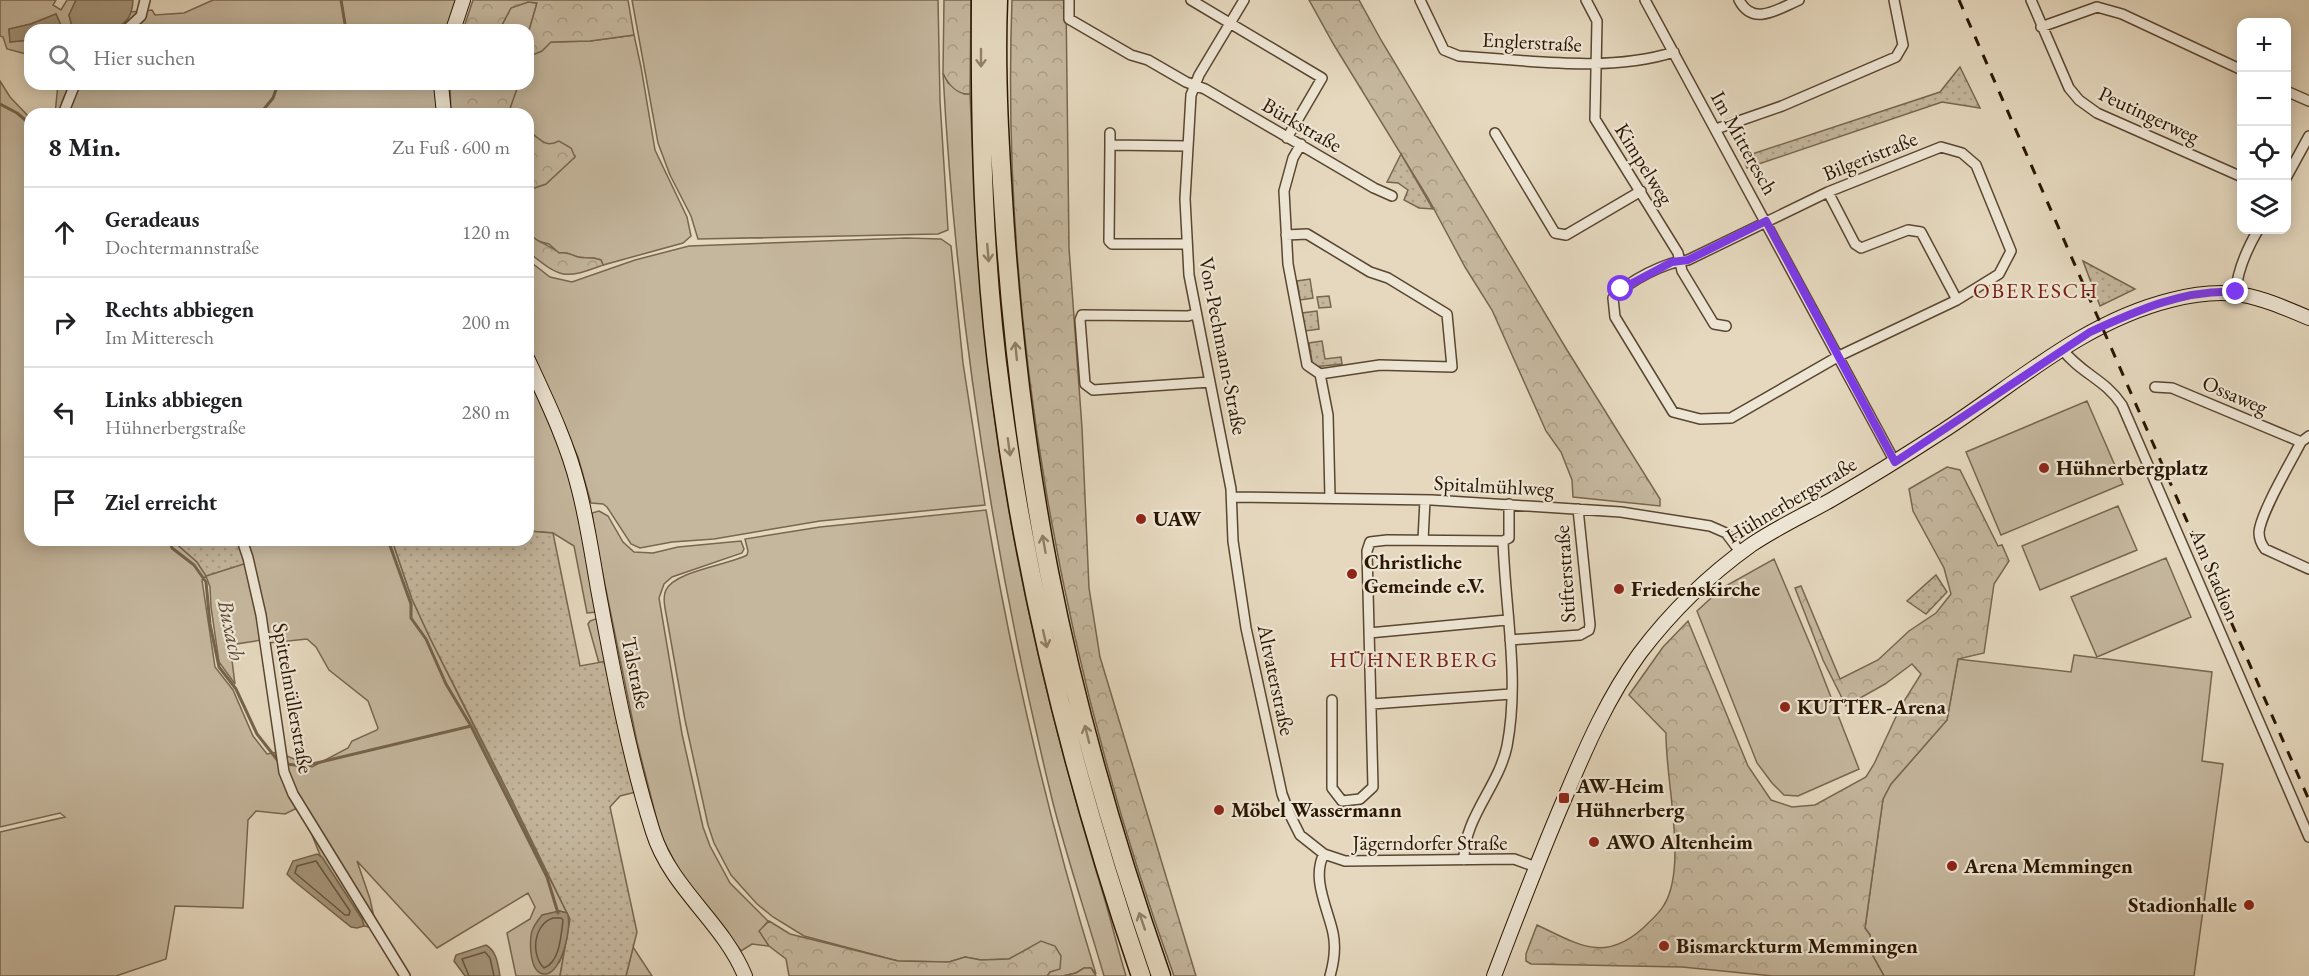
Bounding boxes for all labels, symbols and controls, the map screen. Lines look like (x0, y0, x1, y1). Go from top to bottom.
map controls (2237, 18, 2291, 234)
button: + (2237, 18, 2291, 72)
search box (24, 24, 534, 90)
street label: Englerstraße (1481, 25, 1583, 58)
icon: search (45, 41, 78, 74)
text: Hier suchen (93, 43, 196, 72)
one-way arrow (975, 48, 987, 68)
button: − (2237, 72, 2291, 126)
street label: Peutingerweg (2094, 79, 2205, 150)
street label: Im Mitteresch (1705, 86, 1784, 200)
street label: Bürkstraße (1257, 91, 1347, 158)
street label: Kimpelweg (1609, 118, 1680, 210)
street label: Bilgeristraße (1819, 124, 1921, 187)
button: locate (2237, 126, 2291, 180)
text: 8 Min. (48, 130, 121, 164)
text: Zu Fuß · 600 m (392, 134, 510, 160)
button: layers (2237, 180, 2291, 234)
text: Geradeaus (105, 205, 199, 234)
icon: ahead (48, 216, 81, 249)
text: 120 m (462, 219, 510, 245)
text: Dochtermannstraße (105, 234, 259, 260)
one-way arrow (982, 243, 993, 263)
street label: Von-Pechmann-Straße (1193, 255, 1254, 437)
route start (1607, 275, 1633, 301)
district label: OBERESCH (1973, 276, 2099, 305)
route end (2222, 278, 2248, 304)
text: Rechts abbiegen (105, 295, 254, 324)
icon: right (48, 306, 81, 339)
text: 200 m (462, 309, 510, 335)
text: Im Mitteresch (105, 324, 214, 350)
one-way arrow (1010, 341, 1021, 361)
street label: Ossaweg (2198, 369, 2273, 421)
text: Links abbiegen (105, 385, 243, 414)
icon: left (48, 396, 81, 429)
text: 280 m (462, 399, 510, 425)
text: Hühnerbergstraße (105, 414, 246, 440)
one-way arrow (1003, 437, 1014, 457)
street label: Hühnerbergstraße (1720, 450, 1861, 549)
place label: Hühnerbergplatz (2056, 454, 2208, 481)
marker: Hühnerbergplatz (2037, 461, 2051, 475)
street label: Spitalmühlweg (1433, 469, 1556, 502)
icon: arrive (48, 486, 81, 519)
text: Ziel erreicht (105, 488, 217, 517)
place label: UAW (1153, 505, 1202, 532)
marker: UAW (1134, 512, 1148, 526)
street label: Stifterstraße (1548, 524, 1581, 624)
street label: Am Stadion (2184, 524, 2247, 625)
one-way arrow (1038, 534, 1049, 554)
place label: Christliche Gemeinde e.V. (1364, 548, 1485, 599)
marker: Christliche Gemeinde e.V. (1345, 567, 1359, 581)
place label: Friedenskirche (1631, 575, 1761, 602)
marker: Friedenskirche (1612, 582, 1626, 596)
water label: Buxach (211, 596, 252, 663)
street label: Spittelmüllerstraße (267, 620, 320, 775)
street label: Altvaterstraße (1251, 621, 1301, 738)
one-way arrow (1039, 629, 1051, 648)
street label: Talstraße (616, 634, 657, 711)
district label: HÜHNERBERG (1329, 645, 1499, 674)
place label: KUTTER-Arena (1797, 693, 1947, 720)
marker: KUTTER-Arena (1778, 700, 1792, 714)
one-way arrow (1080, 725, 1092, 744)
place label: AW-Heim Hühnerberg (1575, 772, 1685, 823)
marker: AW-Heim Hühnerberg (1557, 791, 1571, 805)
place label: Möbel Wassermann (1231, 796, 1402, 823)
marker: Möbel Wassermann (1212, 803, 1226, 817)
place label: AWO Altenheim (1605, 828, 1753, 855)
street label: Jägerndorfer Straße (1350, 829, 1508, 856)
marker: AWO Altenheim (1587, 835, 1601, 849)
place label: Arena Memmingen (1963, 852, 2133, 879)
marker: Arena Memmingen (1945, 859, 1959, 873)
place label: Stadionhalle (2128, 891, 2237, 918)
marker: Stadionhalle (2242, 898, 2256, 912)
one-way arrow (1136, 912, 1147, 931)
place label: Bismarckturm Memmingen (1676, 932, 1918, 959)
marker: Bismarckturm Memmingen (1657, 939, 1671, 953)

